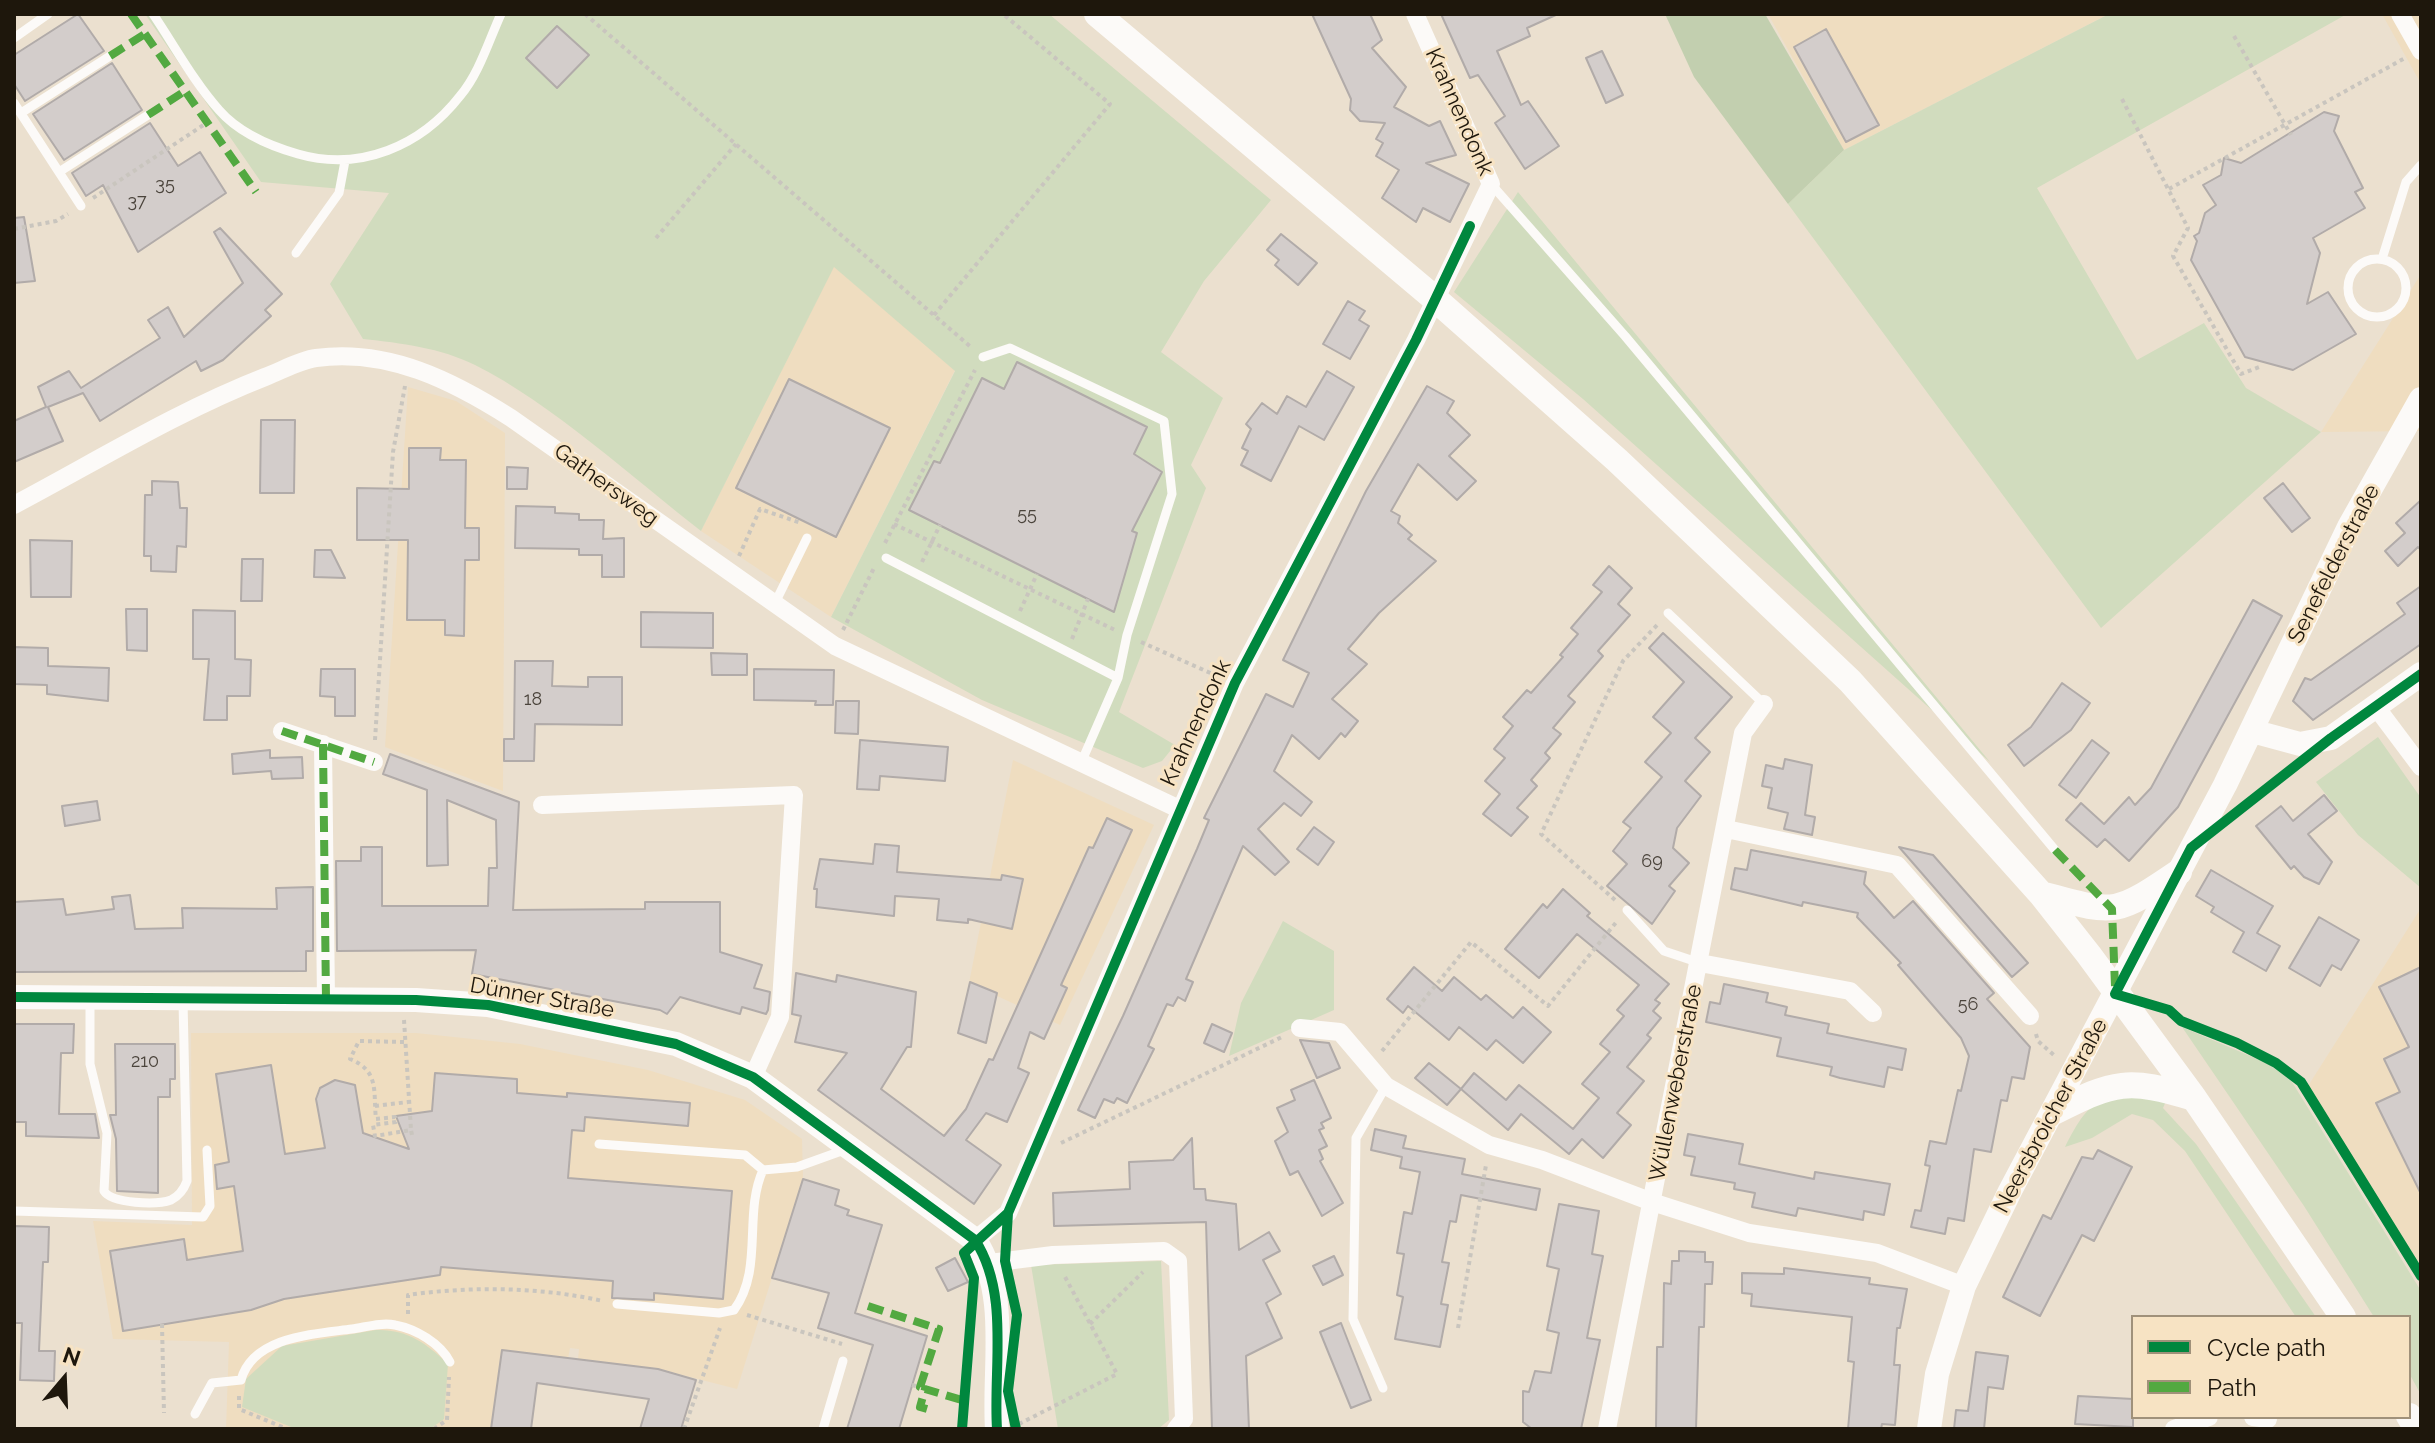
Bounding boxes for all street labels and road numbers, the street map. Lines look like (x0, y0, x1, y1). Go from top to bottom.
street label: Krahnendonk (1419, 44, 1499, 180)
street label: Gathersweg (549, 438, 663, 532)
street label: Senefelderstraße (2283, 480, 2385, 648)
street label: Krahnendonk (1155, 656, 1237, 790)
street label: Dünner Straße (468, 972, 616, 1024)
street label: Wüllenweberstraße (1644, 982, 1708, 1184)
street label: Neersbroicher Straße (1989, 1014, 2113, 1218)

